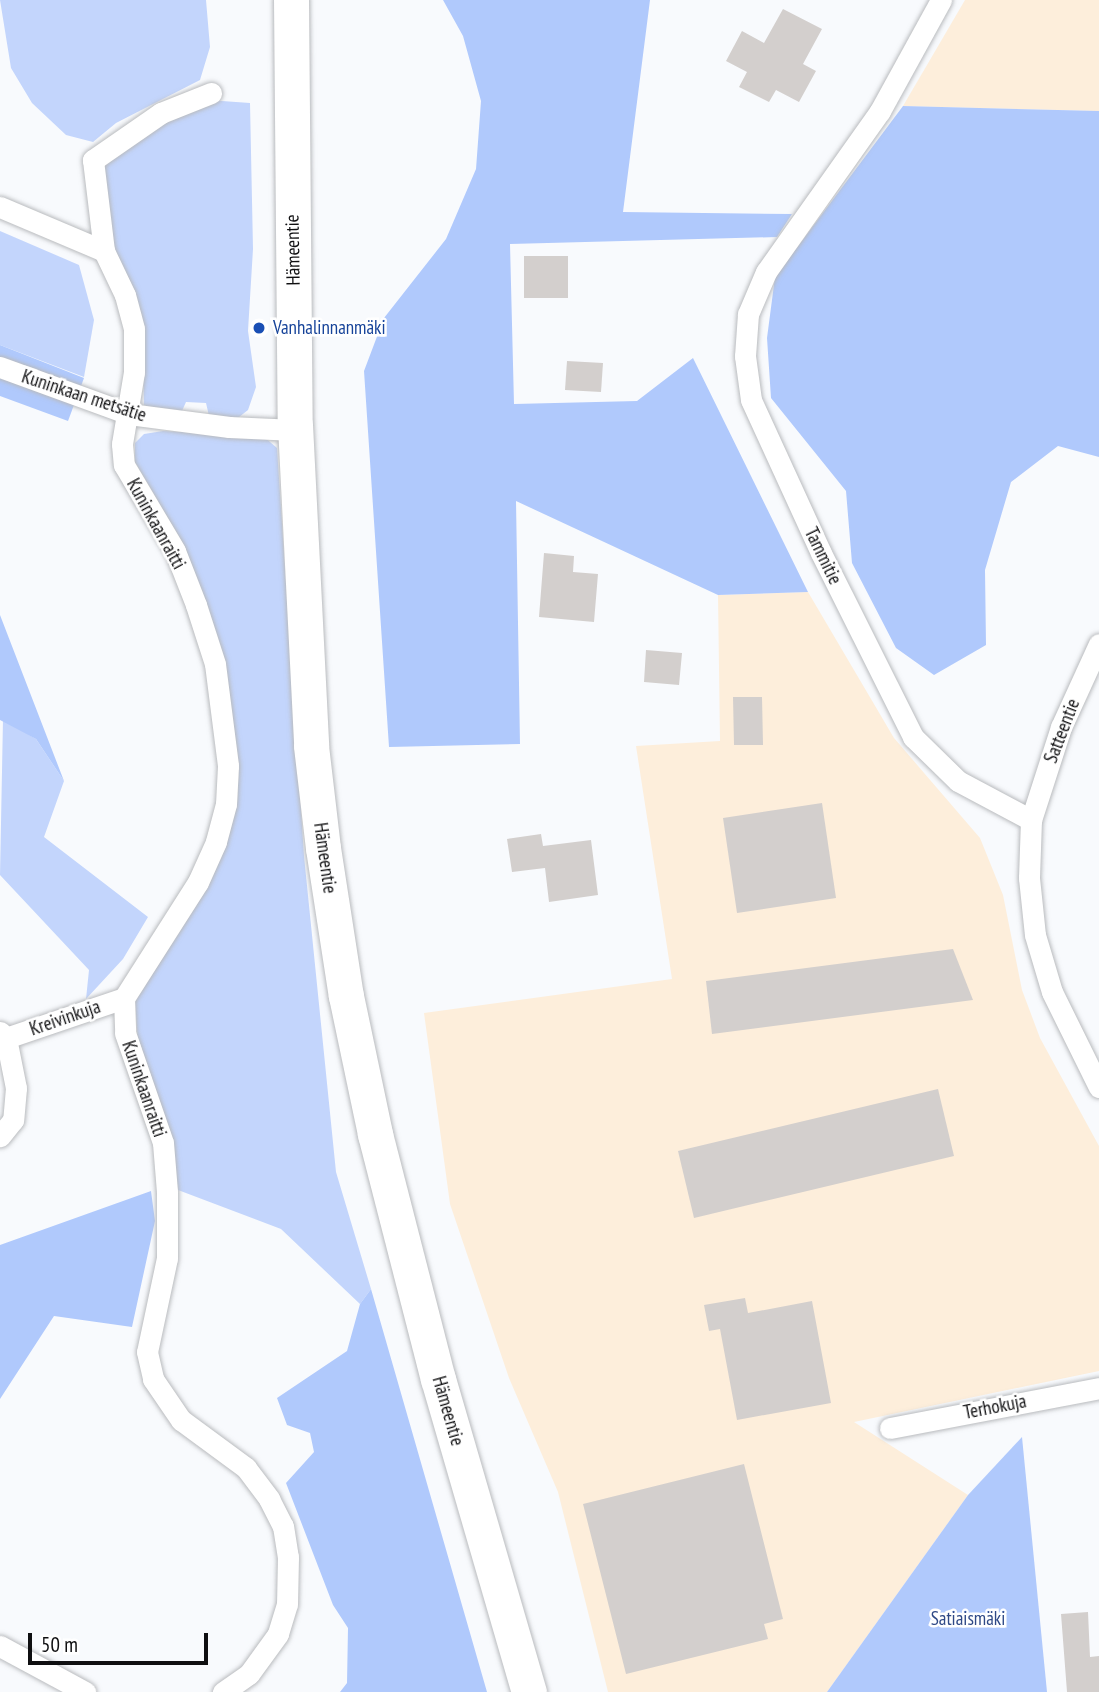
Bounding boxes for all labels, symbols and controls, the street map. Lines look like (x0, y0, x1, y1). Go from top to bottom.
street label: Hämeentie (281, 214, 305, 286)
place label: Vanhalinnanmäki (273, 317, 386, 339)
marker: Vanhalinnanmäki (251, 320, 267, 336)
street label: Kuninkaan metsätie (19, 365, 149, 427)
street label: Kuninkaanraitti (122, 475, 190, 573)
street label: Tammitie (799, 524, 847, 588)
street label: Satteentie (1039, 696, 1085, 766)
street label: Hämeentie (309, 821, 341, 895)
street label: Kreivinkuja (27, 995, 103, 1041)
street label: Kuninkaanraitti (117, 1038, 171, 1140)
street label: Hämeentie (427, 1374, 469, 1448)
street label: Terhokuja (962, 1390, 1028, 1424)
park label: Satiaismäki (931, 1608, 1005, 1630)
scale bar (32, 1618, 212, 1662)
text: 50 m (41, 1631, 78, 1658)

